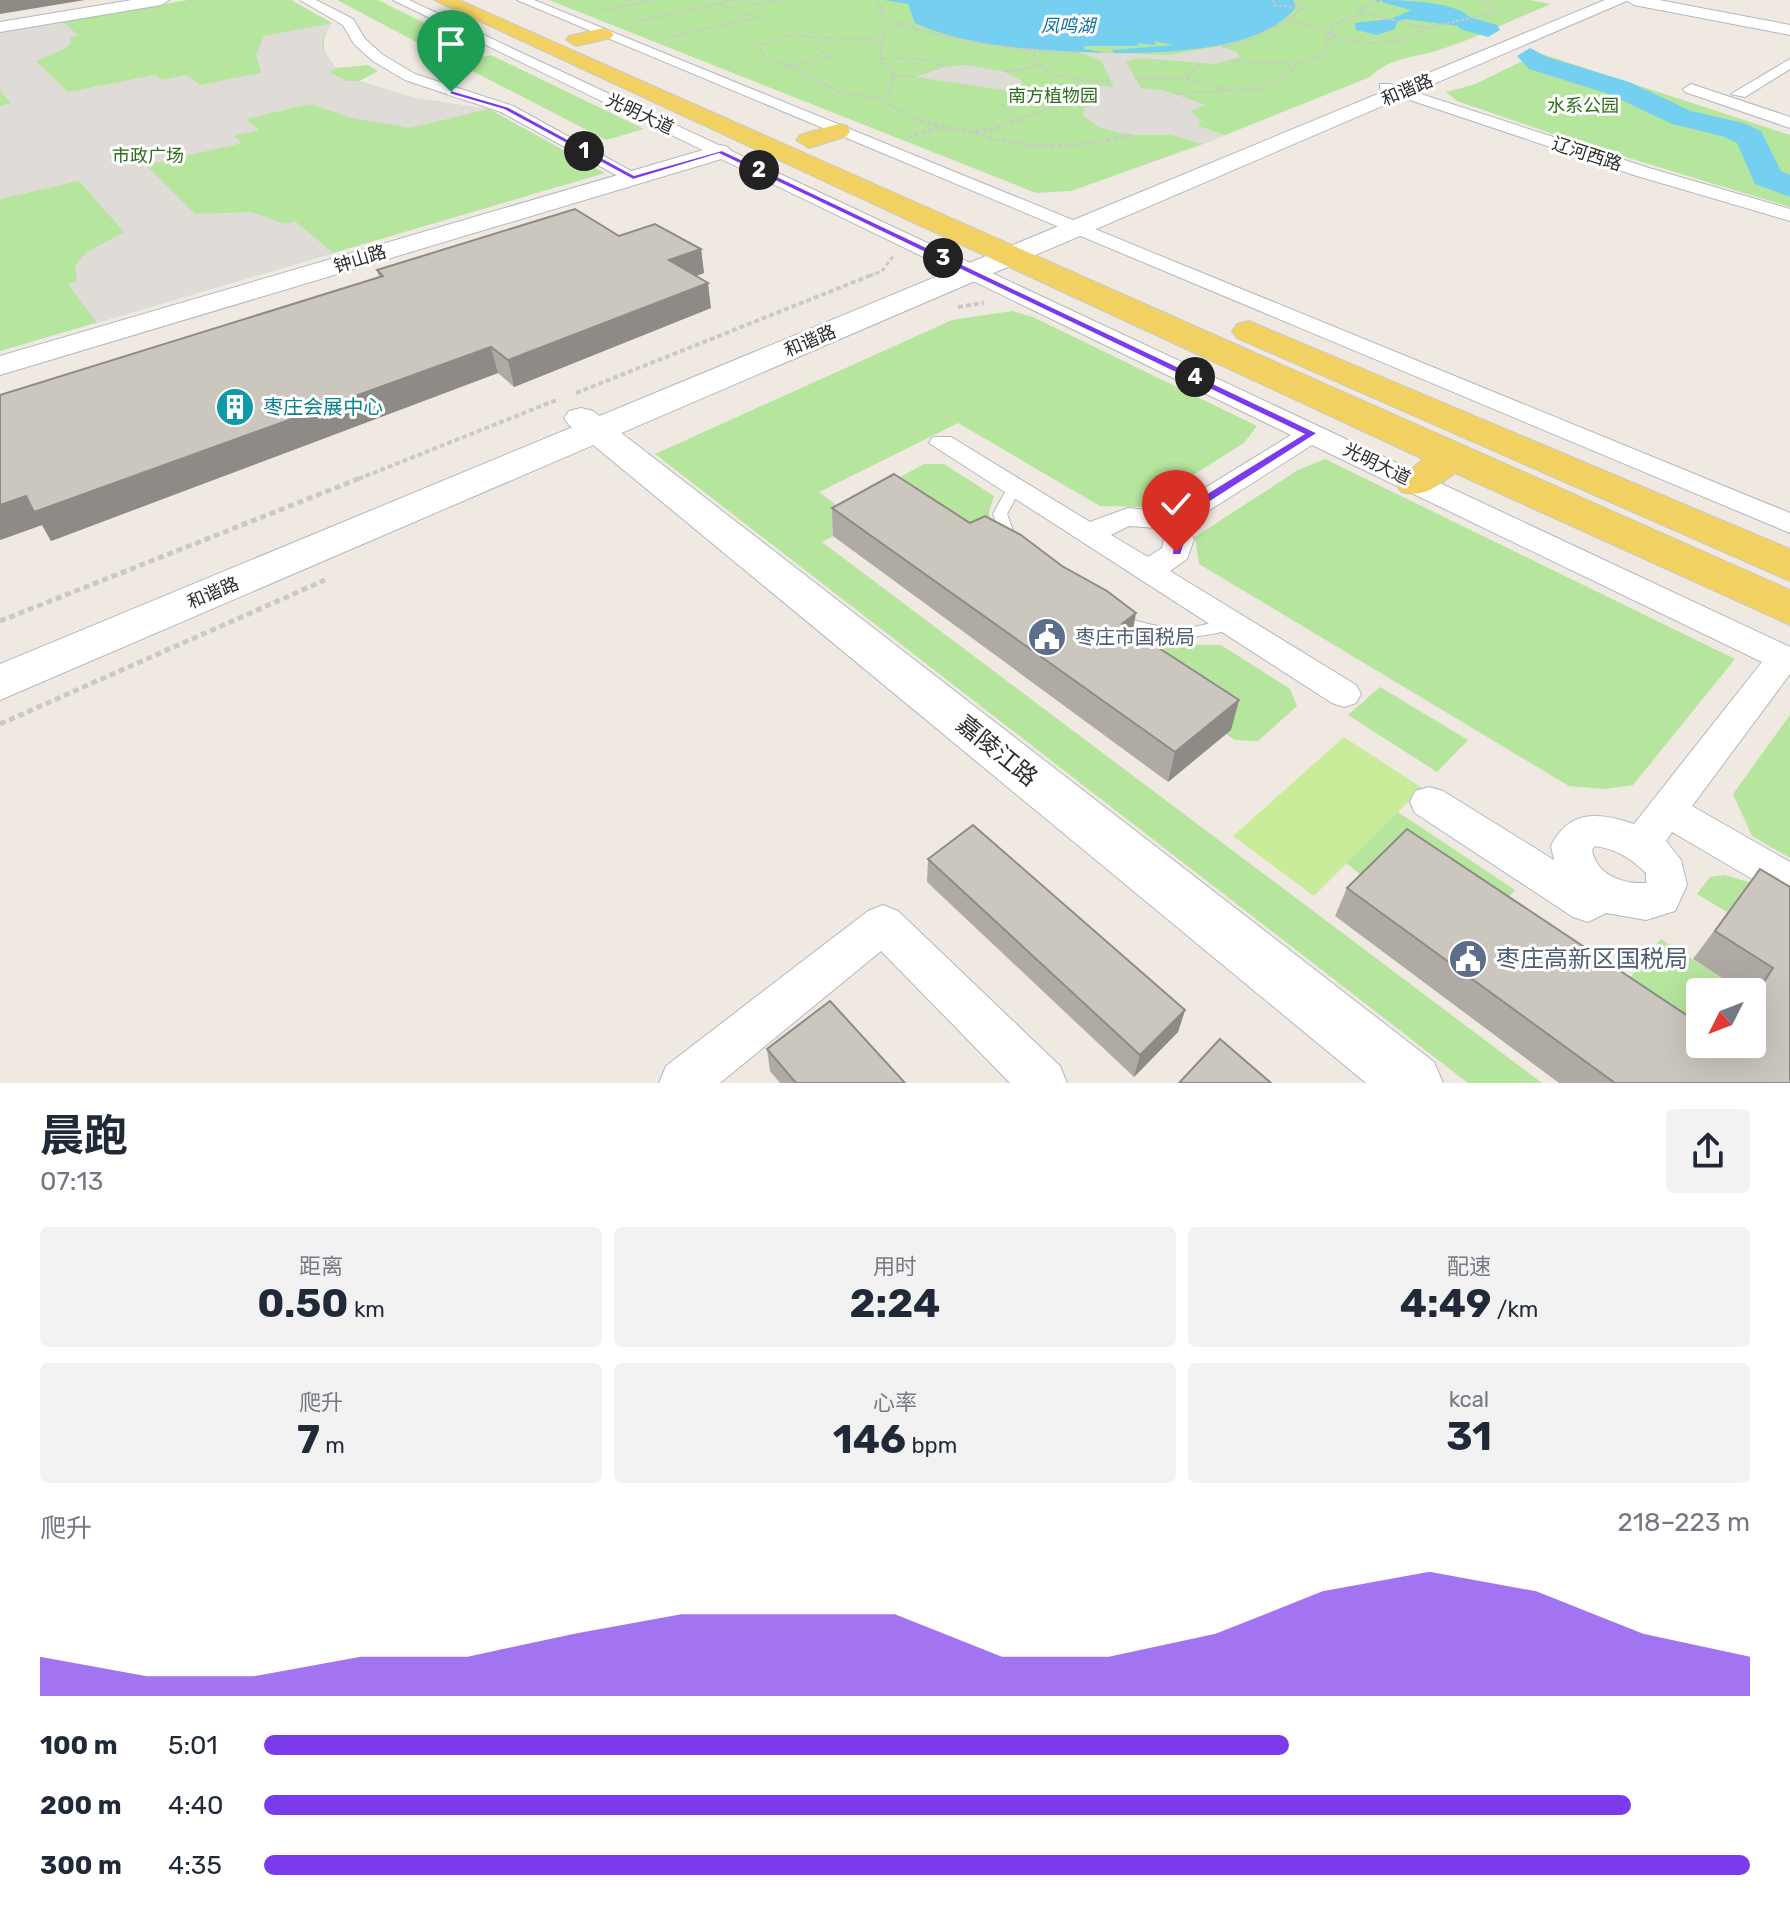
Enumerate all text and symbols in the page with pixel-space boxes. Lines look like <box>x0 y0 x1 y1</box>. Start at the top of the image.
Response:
pin <box>417 10 485 92</box>
water label: 凤鸣湖 <box>1041 15 1098 37</box>
icon: arrive <box>429 22 473 66</box>
street label: 和谐路 <box>1378 69 1436 111</box>
park label: 南方植物园 <box>1008 85 1098 107</box>
street label: 光明大道 <box>603 89 677 139</box>
park label: 水系公园 <box>1547 95 1619 117</box>
pin: 1 <box>564 131 604 171</box>
street label: 辽河西路 <box>1549 132 1625 176</box>
text: 1 <box>579 137 589 164</box>
park label: 市政广场 <box>112 145 184 167</box>
pin: 2 <box>739 150 779 190</box>
text: 2 <box>752 156 766 183</box>
pin: 3 <box>923 238 963 278</box>
street label: 钟山路 <box>331 241 389 277</box>
text: 3 <box>936 244 950 271</box>
street label: 和谐路 <box>781 320 839 362</box>
pin: 4 <box>1175 357 1215 397</box>
text: 4 <box>1187 363 1203 390</box>
building icon: 枣庄会展中心 <box>214 386 256 428</box>
place label: 枣庄会展中心 <box>263 395 383 419</box>
street label: 光明大道 <box>1340 438 1414 490</box>
pin <box>1142 470 1210 552</box>
icon: check <box>1154 482 1198 526</box>
street label: 和谐路 <box>184 572 242 614</box>
public building icon: 枣庄市国税局 <box>1026 616 1068 658</box>
place label: 枣庄市国税局 <box>1075 625 1195 649</box>
street label: 嘉陵江路 <box>951 710 1043 792</box>
public building icon: 枣庄高新区国税局 <box>1447 938 1489 980</box>
place label: 枣庄高新区国税局 <box>1496 945 1688 973</box>
north arrow <box>1686 978 1766 1058</box>
map controls <box>1686 978 1766 1058</box>
button: share <box>1666 1109 1750 1193</box>
text: 晨跑 <box>40 1110 128 1162</box>
text: 07:13 <box>40 1166 103 1197</box>
text: 距离 <box>299 1253 343 1280</box>
text: 用时 <box>873 1253 917 1280</box>
text: 配速 <box>1447 1253 1491 1280</box>
text: 0.50 <box>257 1280 349 1327</box>
text: 2:24 <box>850 1280 940 1327</box>
text: 4:49 <box>1400 1280 1491 1327</box>
text: km <box>349 1296 385 1323</box>
text: /km <box>1491 1296 1538 1323</box>
text: kcal <box>1449 1386 1489 1413</box>
text: 爬升 <box>299 1389 343 1416</box>
text: 心率 <box>873 1389 917 1416</box>
text: 31 <box>1446 1413 1492 1460</box>
text: 7 <box>297 1416 320 1463</box>
text: 146 <box>833 1416 906 1463</box>
text: m <box>320 1432 345 1459</box>
text: bpm <box>906 1432 957 1459</box>
text: 218–223 m <box>1618 1507 1750 1538</box>
text: 爬升 <box>40 1513 92 1544</box>
text: 100 m <box>40 1730 118 1761</box>
text: 5:01 <box>168 1730 218 1761</box>
text: 200 m <box>40 1790 122 1821</box>
text: 4:40 <box>168 1790 223 1821</box>
text: 300 m <box>40 1850 122 1881</box>
text: 4:35 <box>168 1850 222 1881</box>

